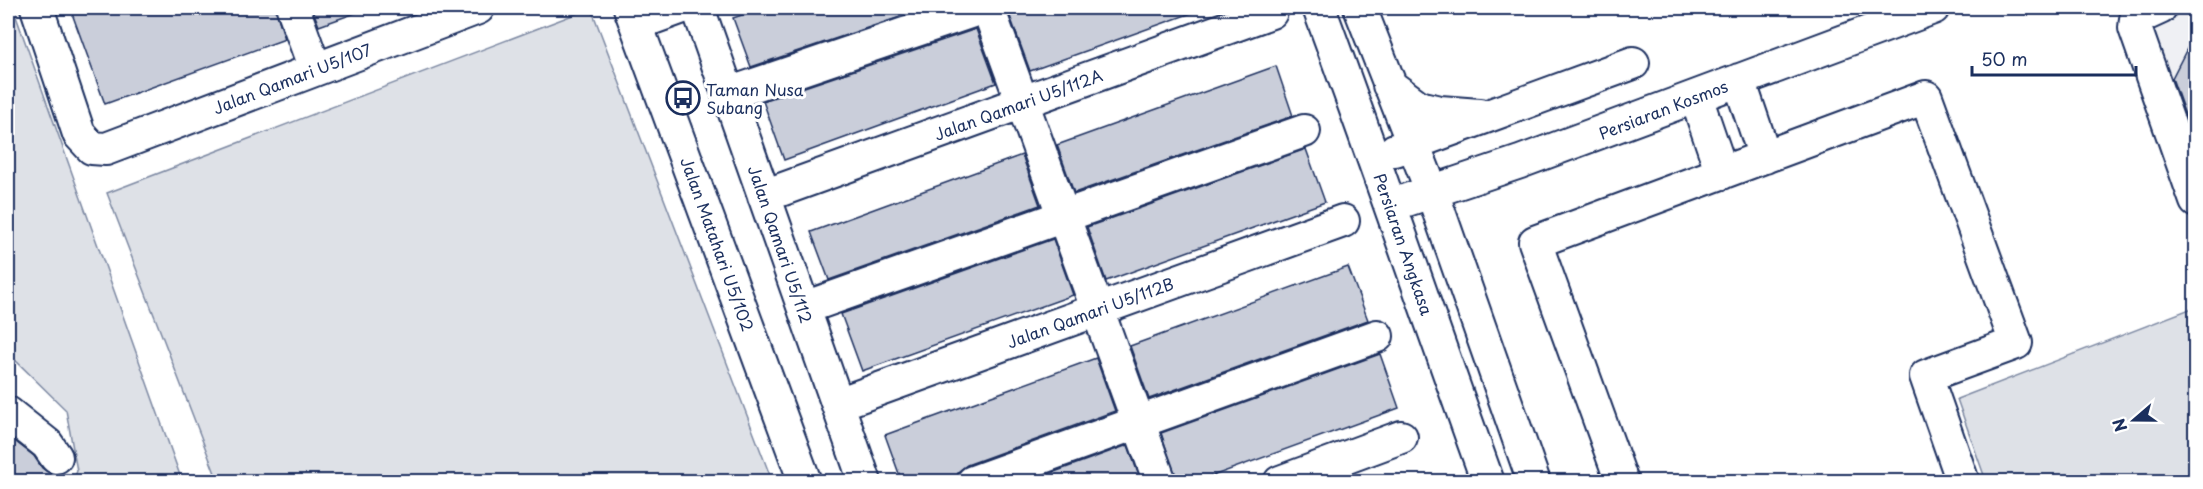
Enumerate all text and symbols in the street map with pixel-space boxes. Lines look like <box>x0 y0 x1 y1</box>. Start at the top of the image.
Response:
street label: Jalan Qamari U5/107 <box>209 37 375 119</box>
scale bar <box>1972 39 2136 77</box>
text: 50 m <box>1981 45 2028 72</box>
street label: Jalan Qamari U5/112A <box>931 62 1105 146</box>
street label: Persiaran Kosmos <box>1595 73 1731 145</box>
place label: Taman Nusa Subang <box>706 77 804 119</box>
bus stop icon: Taman Nusa Subang <box>665 80 701 116</box>
street label: Jalan Matahari U5/102 <box>675 154 761 334</box>
street label: Jalan Qamari U5/112 <box>743 162 819 326</box>
street label: Persiaran Angkasa <box>1368 170 1440 318</box>
street label: Jalan Qamari U5/112B <box>1003 271 1177 353</box>
north arrow <box>2104 390 2164 450</box>
text: N <box>2106 415 2132 436</box>

